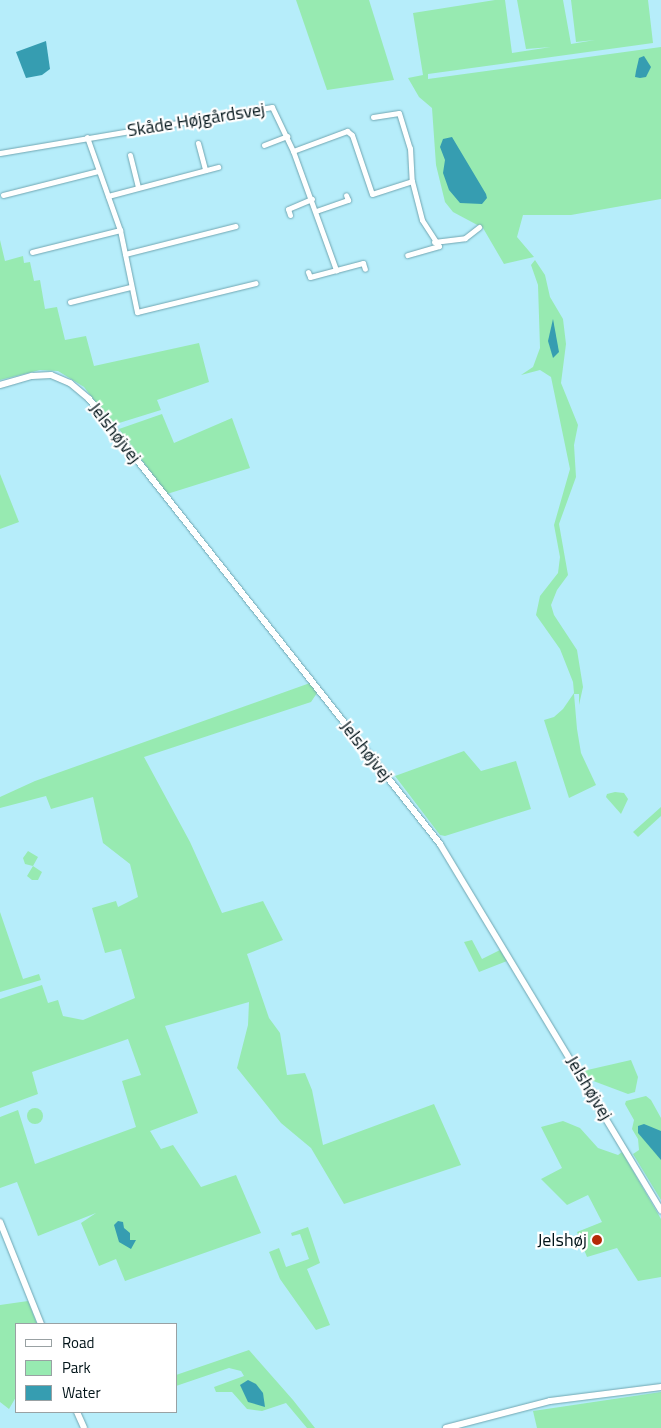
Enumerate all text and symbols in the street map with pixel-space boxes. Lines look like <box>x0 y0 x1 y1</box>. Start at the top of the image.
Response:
street label: Skåde Højgårdsvej <box>126 98 266 142</box>
street label: Jelshøjvej <box>85 398 145 468</box>
street label: Jelshøjvej <box>336 716 396 786</box>
street label: Jelshøjvej <box>561 1052 617 1124</box>
place label: Jelshøj <box>537 1229 587 1251</box>
marker: Jelshøj <box>591 1234 603 1246</box>
legend <box>15 1323 178 1413</box>
text: Road <box>62 1331 94 1354</box>
text: Park <box>62 1356 91 1379</box>
text: Water <box>62 1381 101 1404</box>

